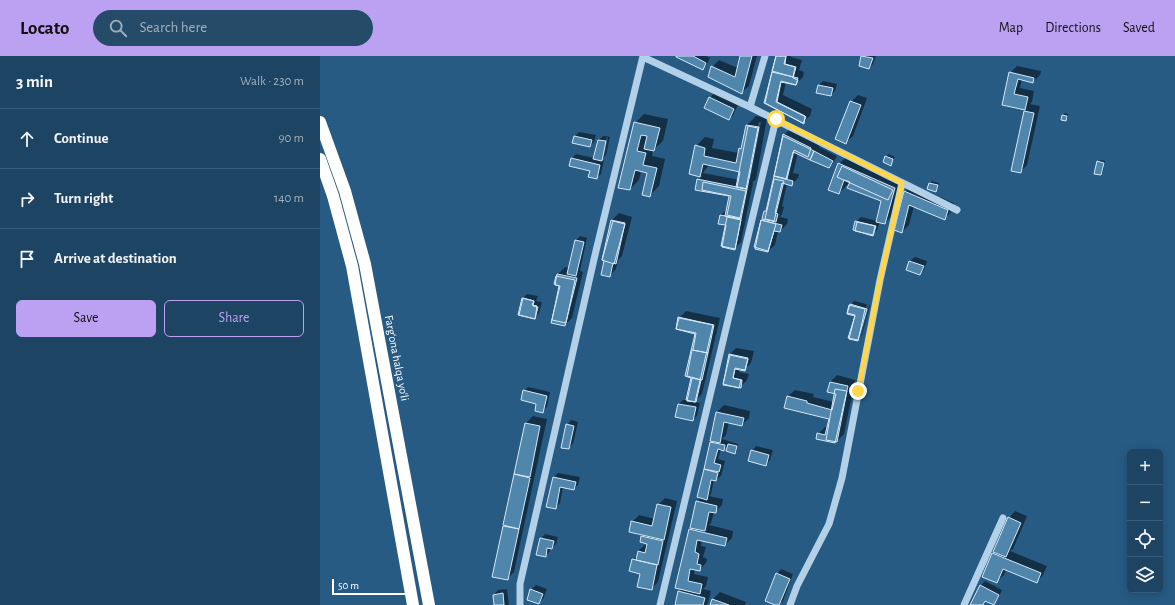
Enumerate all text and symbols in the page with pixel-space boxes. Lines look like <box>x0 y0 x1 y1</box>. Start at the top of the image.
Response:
search box <box>93 10 373 46</box>
icon: search <box>107 17 129 39</box>
text: Locato <box>20 19 69 38</box>
text: Search here <box>139 20 207 35</box>
text: Map <box>999 21 1023 35</box>
text: Directions <box>1045 21 1101 35</box>
text: Saved <box>1123 21 1155 35</box>
text: 3 min <box>16 73 53 90</box>
text: Walk · 230 m <box>240 75 304 88</box>
route start <box>767 110 785 128</box>
icon: ahead <box>16 128 38 150</box>
text: Continue <box>54 131 109 146</box>
text: 90 m <box>278 132 304 145</box>
icon: right <box>16 188 38 210</box>
text: Turn right <box>54 191 113 206</box>
text: 140 m <box>274 192 304 205</box>
icon: arrive <box>16 248 38 270</box>
text: Arrive at destination <box>54 251 177 266</box>
button: Save <box>16 300 156 337</box>
button: Share <box>164 300 304 337</box>
street label: Farg‘ona halqa yo‘li <box>382 314 411 402</box>
route end <box>849 382 867 400</box>
map controls <box>1127 449 1163 593</box>
button: + <box>1127 449 1163 485</box>
button: − <box>1127 485 1163 521</box>
button: locate <box>1127 521 1163 557</box>
button: layers <box>1127 557 1163 593</box>
scale bar <box>332 577 407 596</box>
text: 50 m <box>338 580 359 591</box>

